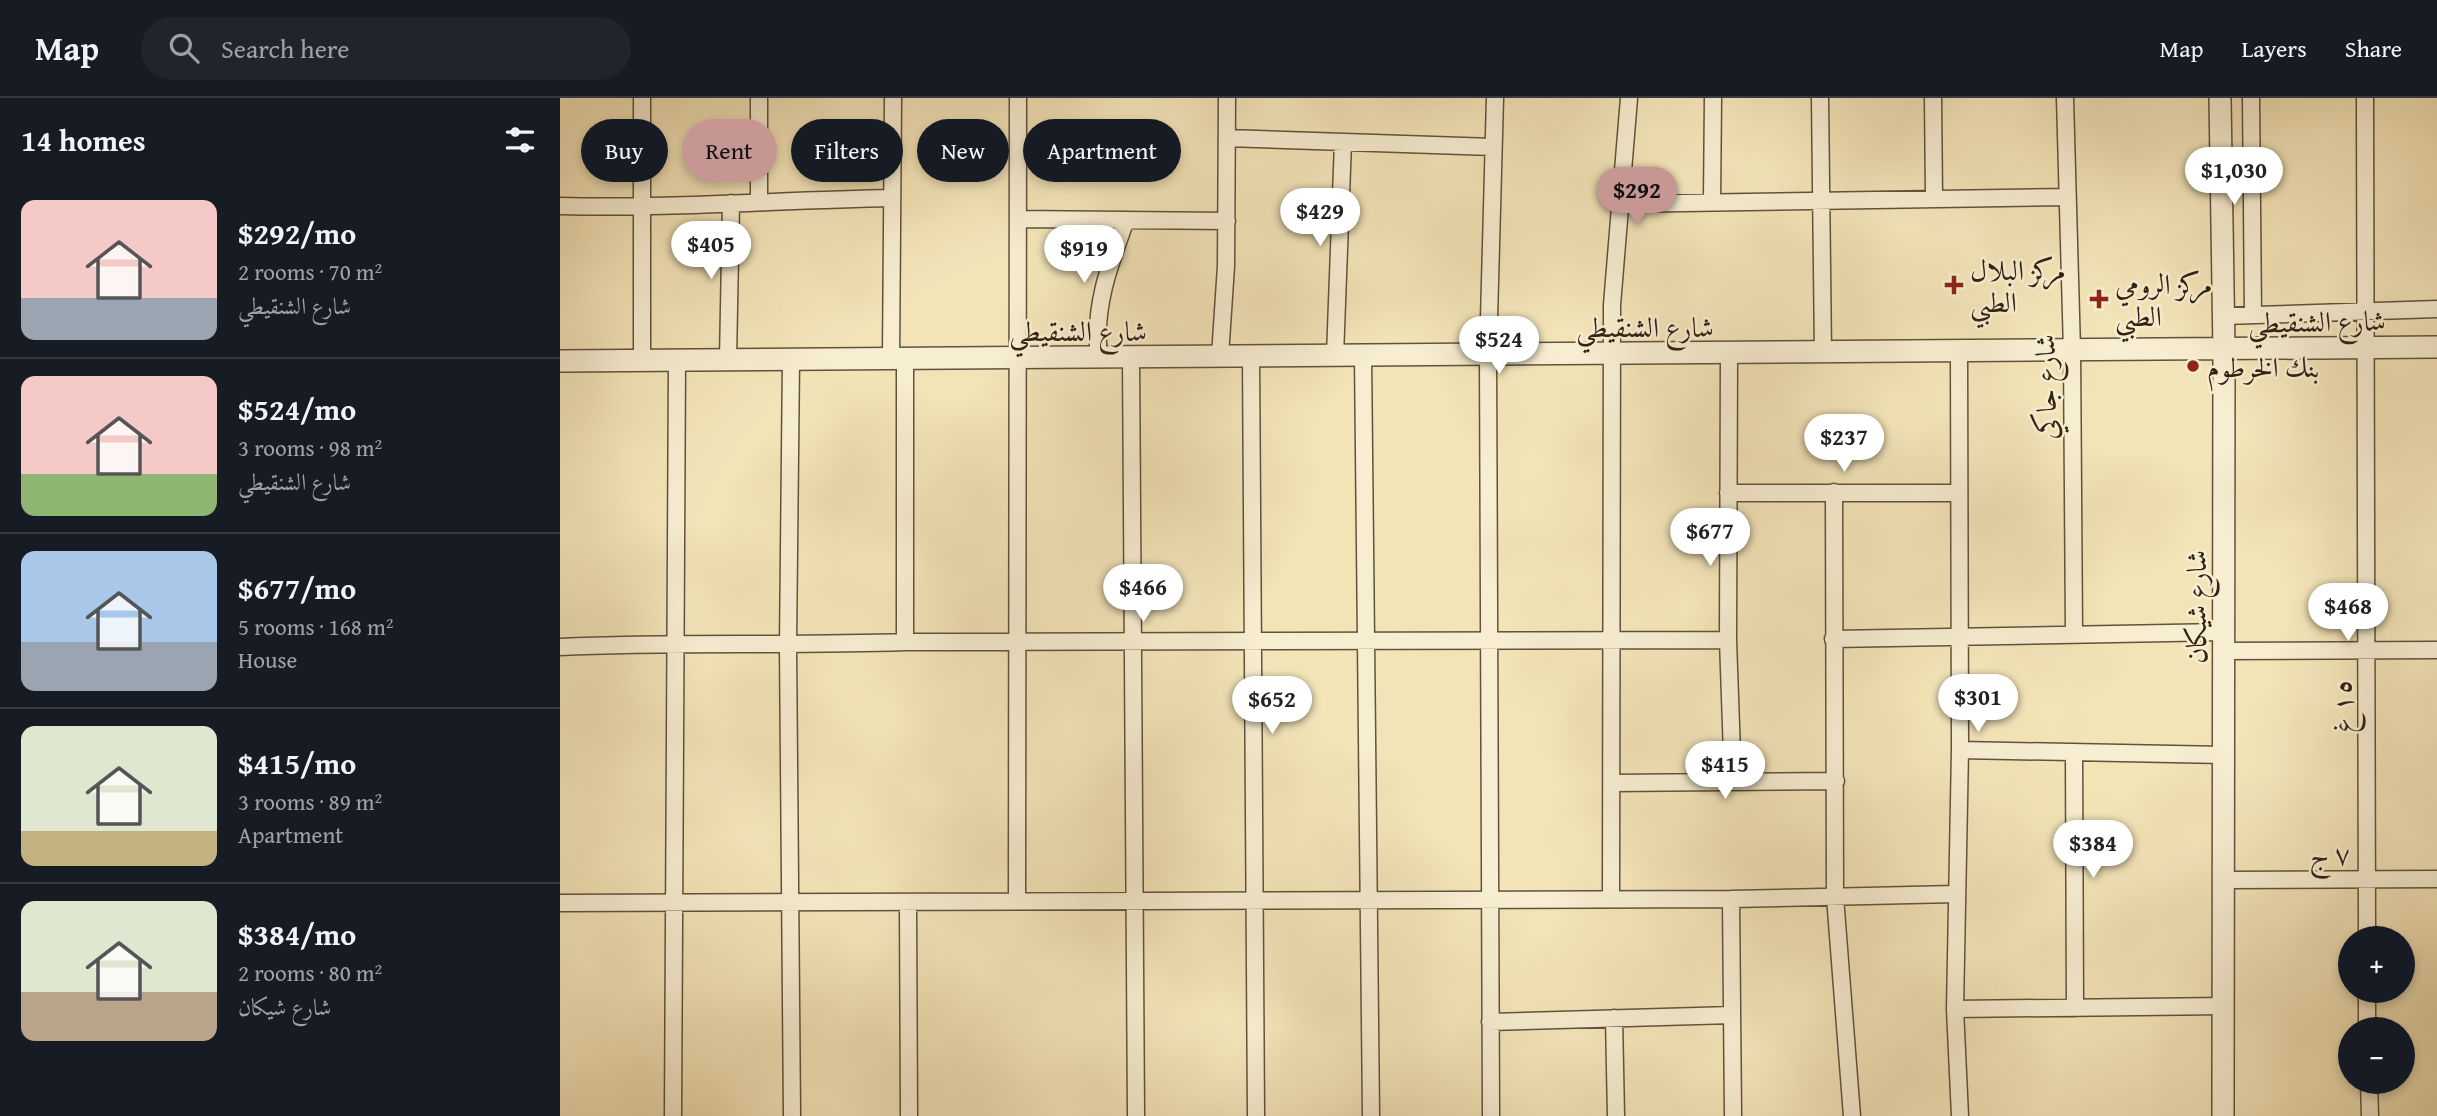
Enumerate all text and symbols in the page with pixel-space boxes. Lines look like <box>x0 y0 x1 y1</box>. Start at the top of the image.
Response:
search box <box>141 17 631 80</box>
text: Map <box>35 24 99 72</box>
icon: search <box>165 29 203 67</box>
text: Search here <box>221 29 349 68</box>
text: Map <box>2160 31 2203 66</box>
text: Layers <box>2241 31 2307 66</box>
text: Share <box>2345 31 2402 66</box>
text: 14 homes <box>21 118 146 162</box>
chip: Buy <box>581 119 668 182</box>
chip: Rent <box>682 119 777 182</box>
chip: Filters <box>791 119 903 182</box>
chip: New <box>917 119 1009 182</box>
chip: Apartment <box>1023 119 1181 182</box>
icon: filters <box>501 121 539 159</box>
pin: $1,030 <box>2177 148 2291 207</box>
text: $1,030 <box>2201 153 2267 186</box>
pin: $292 <box>1596 167 1678 227</box>
text: $292 <box>1613 173 1661 206</box>
pin: $429 <box>1279 188 1361 248</box>
text: $429 <box>1296 194 1344 227</box>
text: $292/mo <box>238 211 356 255</box>
pin: $405 <box>670 222 752 281</box>
pin: $919 <box>1043 226 1125 285</box>
text: $405 <box>687 227 735 260</box>
icon: home <box>77 228 161 312</box>
text: $919 <box>1060 231 1108 264</box>
place label: مركز البلال الطبي <box>1970 249 2066 329</box>
text: 2 rooms · 70 m² <box>238 255 382 288</box>
place label: مركز الرومي الطبي <box>2115 263 2212 343</box>
marker: مركز البلال الطبي <box>1944 275 1964 295</box>
text: شارع الشنقيطي <box>238 289 351 322</box>
marker: مركز الرومي الطبي <box>2089 289 2109 309</box>
street label: شارع الشنقيطي <box>2248 299 2386 350</box>
street label: شارع الشنقيطي <box>1576 306 1714 354</box>
street label: شارع الشنقيطي <box>1009 310 1147 358</box>
pin: $524 <box>1458 316 1540 376</box>
text: $524 <box>1475 322 1523 355</box>
street label: شارع جاكي <box>2024 334 2070 440</box>
place label: بنك الخرطوم <box>2207 346 2319 392</box>
marker: بنك الخرطوم <box>2185 358 2201 374</box>
text: $524/mo <box>238 387 356 431</box>
icon: home <box>77 404 161 488</box>
pin: $237 <box>1803 414 1885 474</box>
text: $237 <box>1820 420 1868 453</box>
text: 3 rooms · 98 m² <box>238 431 382 464</box>
text: شارع الشنقيطي <box>238 465 351 498</box>
pin: $677 <box>1669 508 1751 568</box>
text: $677 <box>1686 514 1734 547</box>
street label: شارع شيكان <box>2175 550 2220 664</box>
pin: $466 <box>1102 564 1184 624</box>
text: $677/mo <box>238 566 356 610</box>
text: $466 <box>1119 570 1167 603</box>
icon: home <box>77 579 161 663</box>
pin: $468 <box>2307 584 2389 643</box>
text: $468 <box>2324 589 2372 622</box>
text: 5 rooms · 168 m² <box>238 610 393 643</box>
text: House <box>238 643 297 676</box>
pin: $301 <box>1937 674 2019 734</box>
pin: $652 <box>1231 676 1313 736</box>
street label: ١٥ غ <box>2321 679 2366 733</box>
text: $301 <box>1954 680 2002 713</box>
text: $652 <box>1248 682 1296 715</box>
text: $415/mo <box>238 741 356 785</box>
pin: $415 <box>1684 742 1766 801</box>
text: $415 <box>1701 747 1749 780</box>
icon: home <box>77 754 161 838</box>
text: 3 rooms · 89 m² <box>238 785 382 818</box>
text: Apartment <box>238 818 343 851</box>
pin: $384 <box>2052 820 2134 880</box>
text: $384 <box>2069 826 2117 859</box>
street label: ٧ ج <box>2309 833 2351 880</box>
text: $384/mo <box>238 912 356 956</box>
map controls <box>2338 926 2415 1094</box>
button: + <box>2338 926 2415 1003</box>
icon: home <box>77 929 161 1013</box>
text: 2 rooms · 80 m² <box>238 956 382 989</box>
text: شارع شيكان <box>238 990 331 1023</box>
button: − <box>2338 1017 2415 1094</box>

